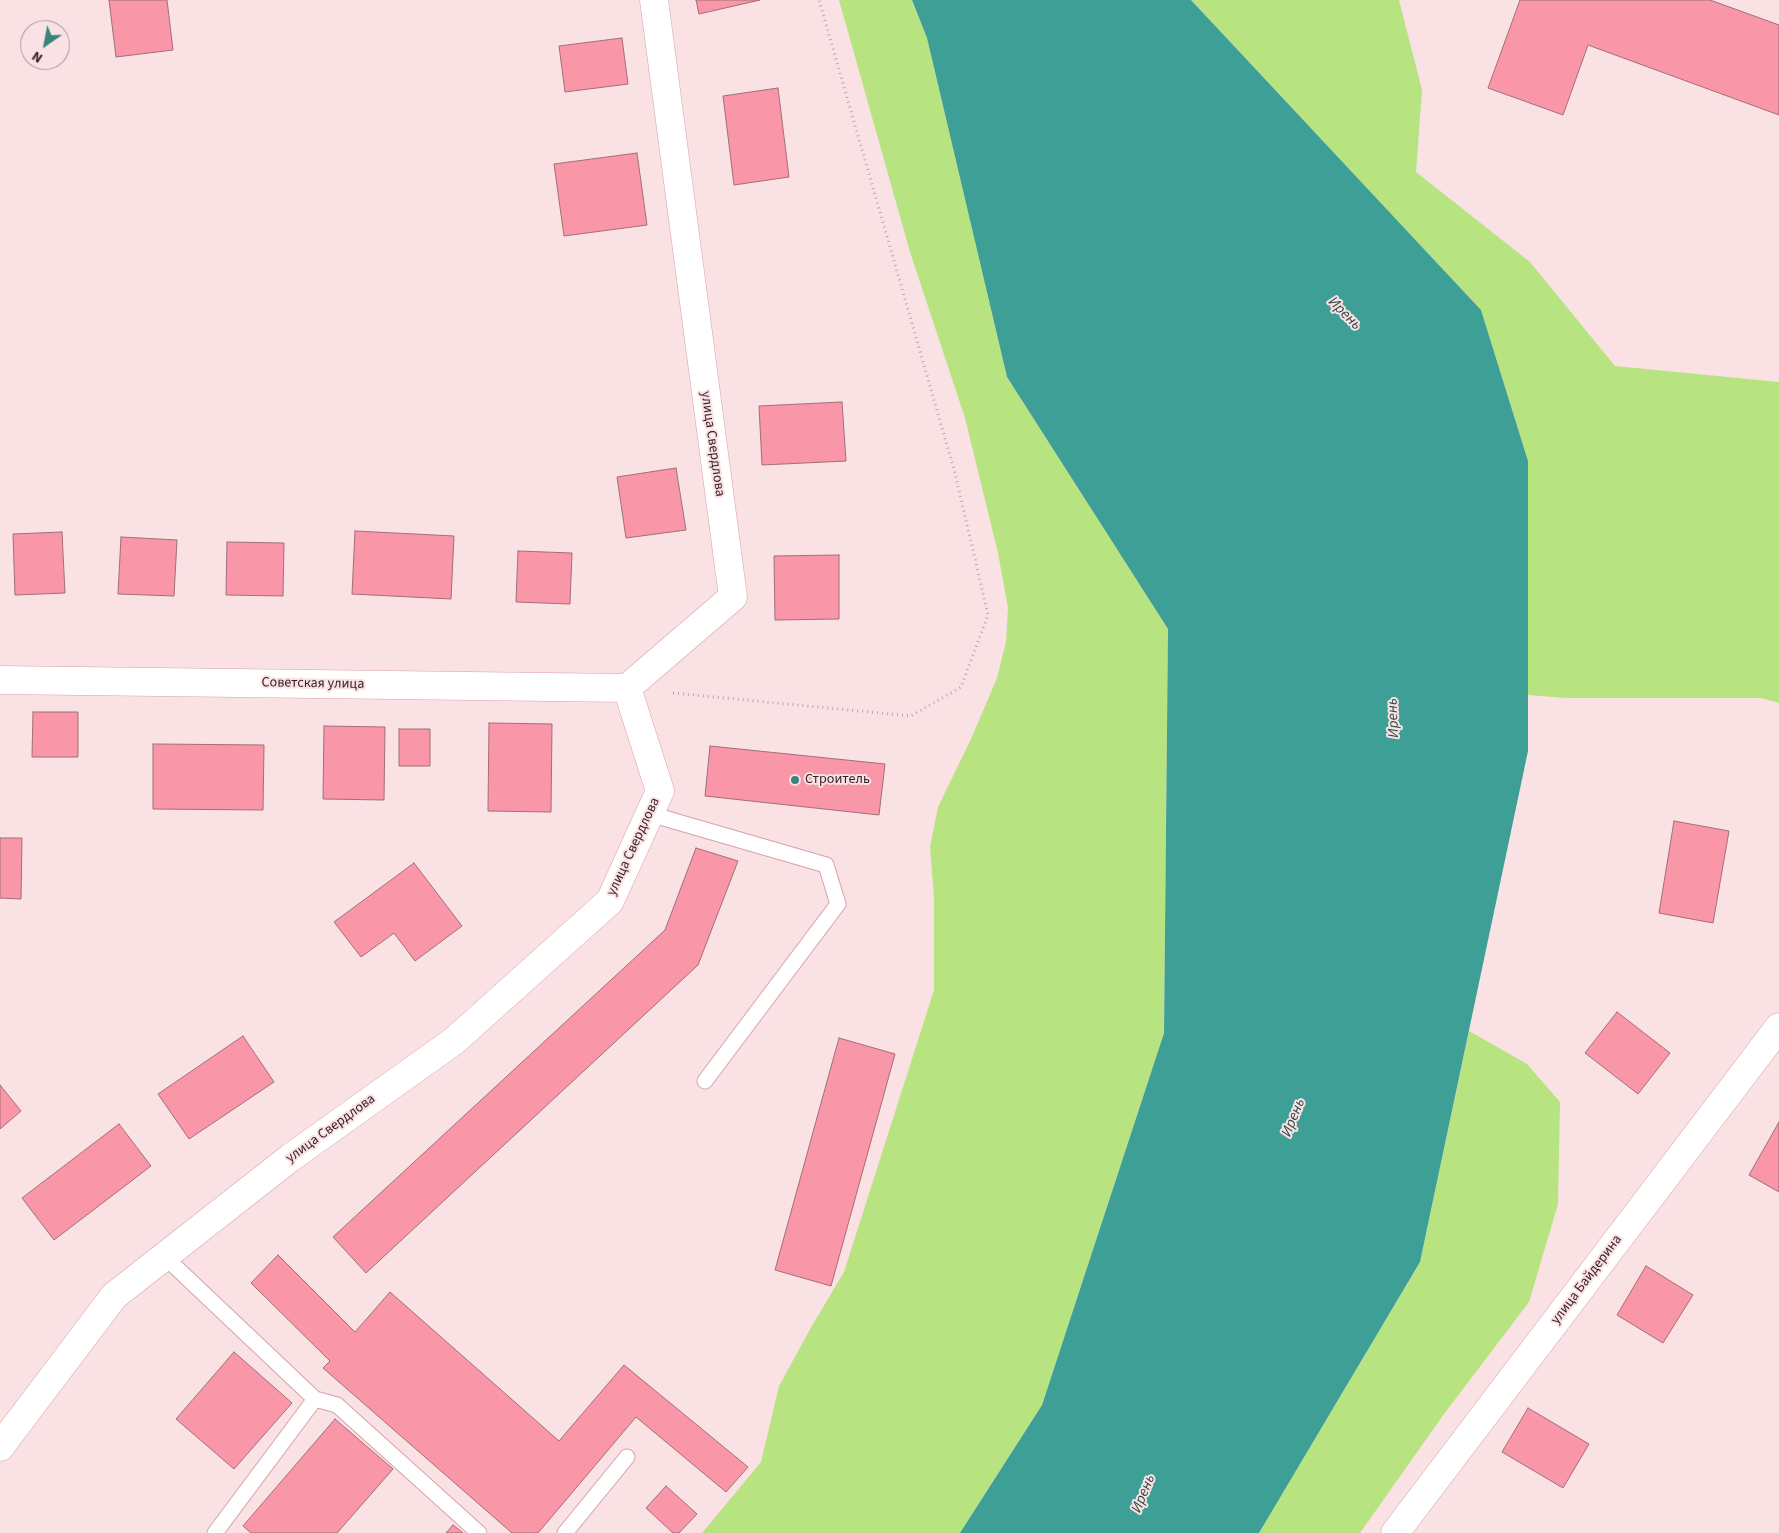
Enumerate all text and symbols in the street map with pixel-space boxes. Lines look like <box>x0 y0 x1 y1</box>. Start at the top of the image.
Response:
north arrow <box>20 20 70 70</box>
text: N <box>28 46 47 68</box>
water label: Ирень <box>1324 294 1364 334</box>
street label: улица Свердлова <box>696 390 728 498</box>
street label: Советская улица <box>262 675 364 693</box>
water label: Ирень <box>1384 698 1404 738</box>
place label: Строитель <box>805 772 870 788</box>
marker: Строитель <box>789 774 801 786</box>
street label: улица Свердлова <box>604 795 664 899</box>
street label: улица Свердлова <box>283 1091 379 1167</box>
water label: Ирень <box>1278 1096 1310 1140</box>
street label: улица Байдерина <box>1548 1232 1626 1328</box>
water label: Ирень <box>1128 1472 1160 1516</box>

